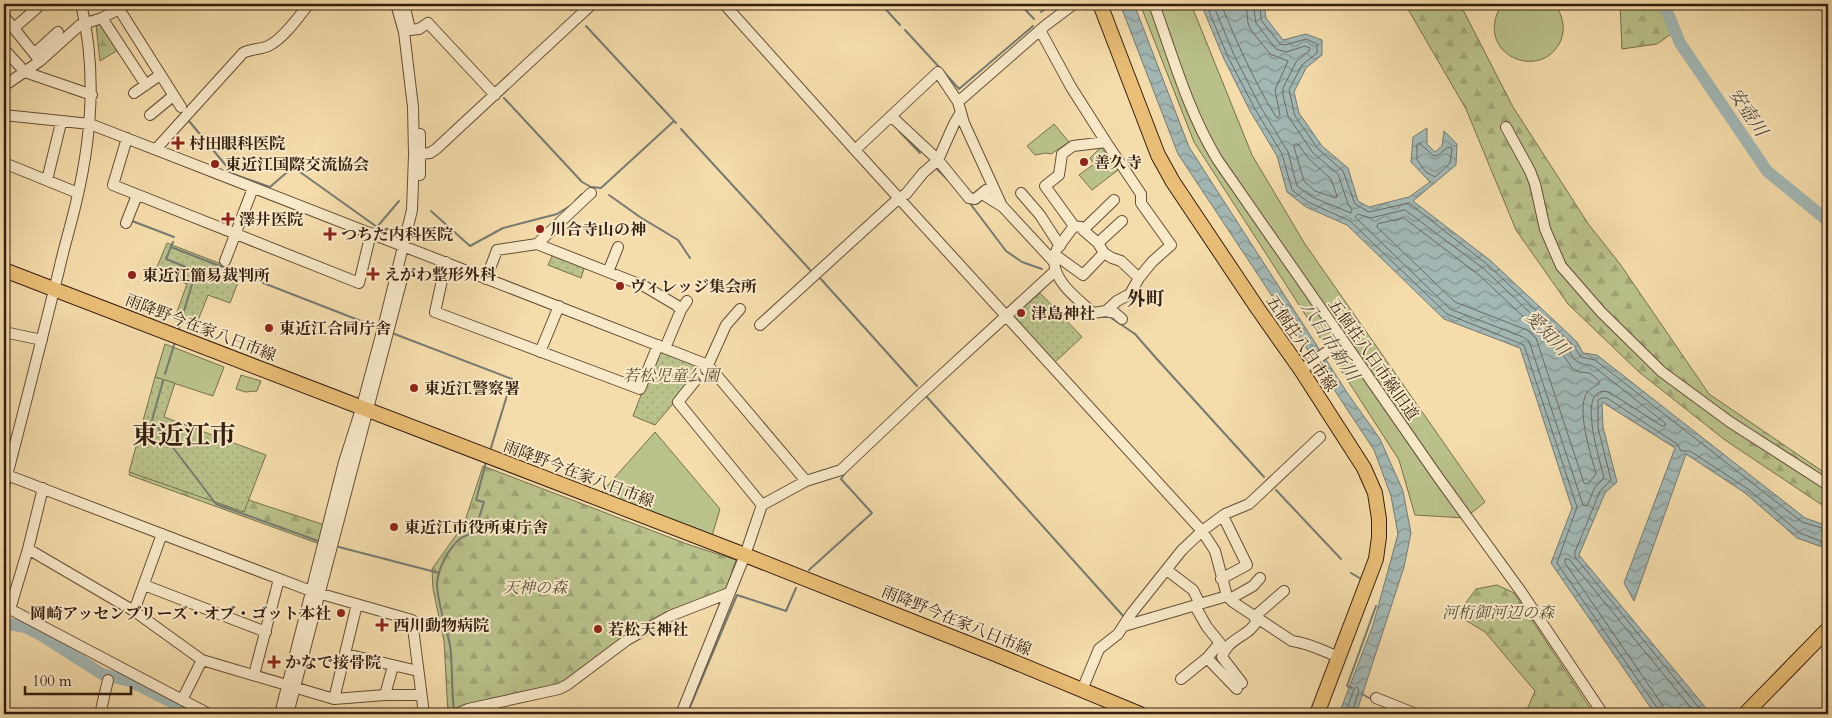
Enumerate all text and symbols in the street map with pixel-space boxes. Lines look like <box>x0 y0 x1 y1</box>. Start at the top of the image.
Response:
water label: 安壺川 <box>1722 83 1774 143</box>
place label: 村田眼科医院 <box>189 133 285 155</box>
marker: 村田眼科医院 <box>171 136 185 150</box>
place label: 善久寺 <box>1094 152 1142 174</box>
place label: 東近江国際交流協会 <box>225 154 369 176</box>
marker: 善久寺 <box>1078 156 1090 168</box>
marker: 東近江国際交流協会 <box>209 158 221 170</box>
place label: 澤井医院 <box>239 209 303 231</box>
marker: 澤井医院 <box>221 212 235 226</box>
place label: 川合寺山の神 <box>550 219 646 241</box>
marker: 川合寺山の神 <box>534 223 546 235</box>
place label: つちだ内科医院 <box>341 224 453 246</box>
marker: つちだ内科医院 <box>323 227 337 241</box>
place label: えがわ整形外科 <box>384 264 497 286</box>
place label: 東近江簡易裁判所 <box>142 265 270 287</box>
marker: えがわ整形外科 <box>366 267 380 281</box>
marker: 東近江簡易裁判所 <box>126 269 138 281</box>
place label: ヴィレッジ集会所 <box>630 276 757 298</box>
marker: ヴィレッジ集会所 <box>614 280 626 292</box>
district label: 外町 <box>1127 286 1165 312</box>
street label: 雨降野今在家八日市線 <box>122 289 279 367</box>
street label: 五個荘八日市線 <box>1261 291 1342 396</box>
street label: 五個荘八日市線旧道 <box>1323 294 1423 425</box>
water label: 八日市新川 <box>1295 297 1366 387</box>
place label: 津島神社 <box>1031 303 1095 325</box>
water label: 愛知川 <box>1519 305 1576 363</box>
marker: 津島神社 <box>1015 307 1027 319</box>
place label: 東近江合同庁舎 <box>279 318 391 340</box>
marker: 東近江合同庁舎 <box>263 322 275 334</box>
park label: 若松児童公園 <box>623 365 722 387</box>
place label: 東近江警察署 <box>424 378 520 400</box>
marker: 東近江警察署 <box>408 382 420 394</box>
district label: 東近江市 <box>132 418 236 453</box>
street label: 雨降野今在家八日市線 <box>500 435 657 513</box>
place label: 東近江市役所東庁舎 <box>404 517 548 539</box>
marker: 東近江市役所東庁舎 <box>388 521 400 533</box>
park label: 天神の森 <box>503 577 569 599</box>
street label: 雨降野今在家八日市線 <box>878 581 1035 661</box>
park label: 河桁御河辺の森 <box>1442 602 1556 624</box>
place label: 岡崎アッセンブリーズ・オブ・ゴット本社 <box>30 603 331 625</box>
marker: 岡崎アッセンブリーズ・オブ・ゴット本社 <box>335 607 347 619</box>
place label: 西川動物病院 <box>393 615 489 637</box>
marker: 西川動物病院 <box>375 618 389 632</box>
place label: 若松天神社 <box>608 619 688 641</box>
marker: 若松天神社 <box>592 623 604 635</box>
place label: かなで接骨院 <box>285 652 381 674</box>
marker: かなで接骨院 <box>267 655 281 669</box>
scale bar <box>25 663 131 695</box>
text: 100 m <box>32 671 72 691</box>

